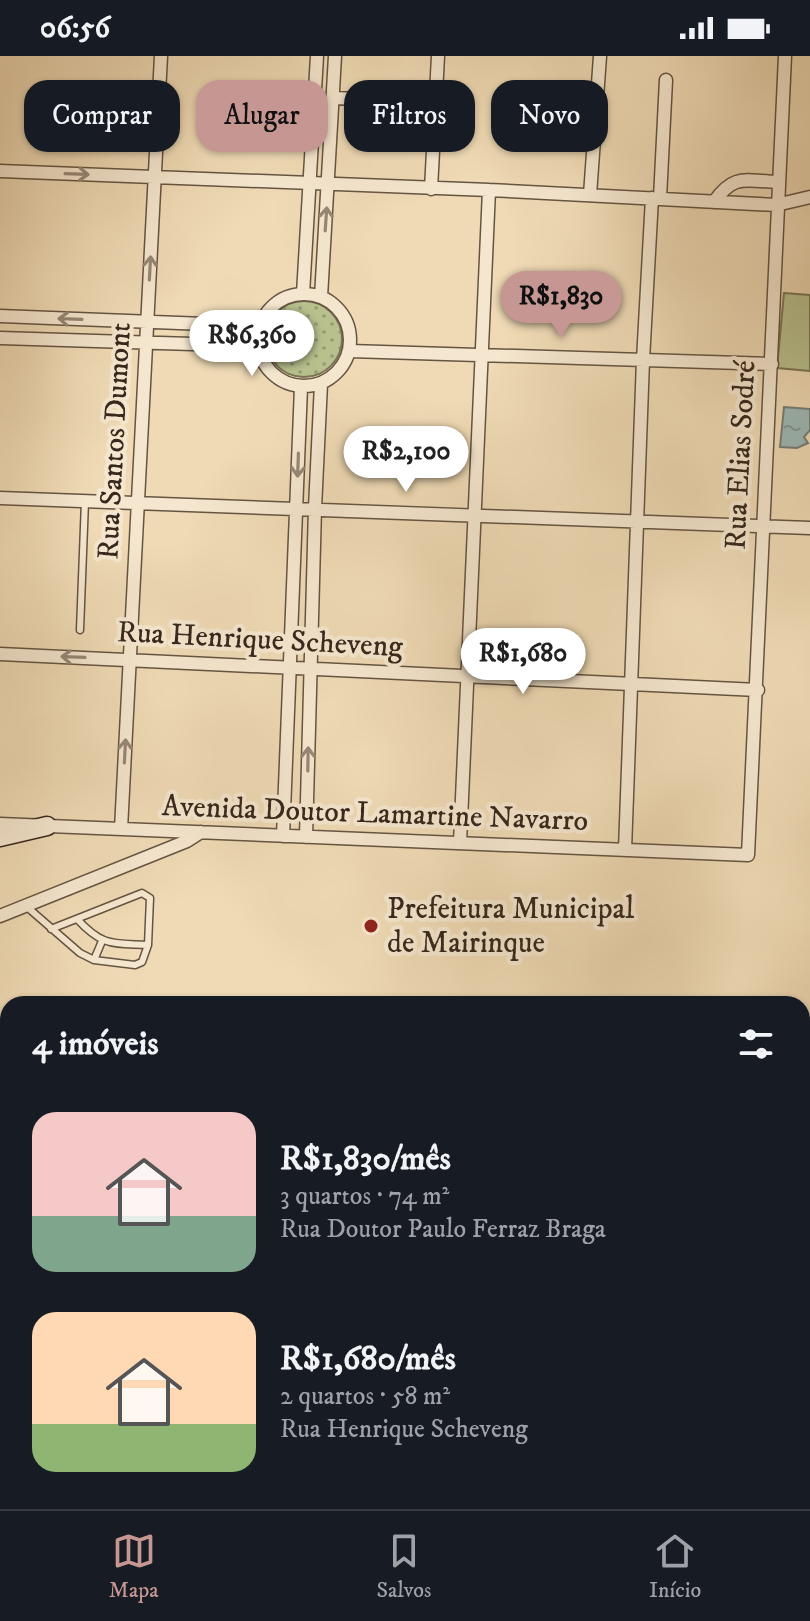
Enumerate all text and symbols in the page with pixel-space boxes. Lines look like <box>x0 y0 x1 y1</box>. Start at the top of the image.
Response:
text: 06:56 <box>40 10 110 47</box>
chip: Comprar <box>24 80 180 152</box>
chip: Alugar <box>196 80 328 152</box>
chip: Filtros <box>344 80 475 152</box>
chip: Novo <box>491 80 608 152</box>
one-way arrow <box>63 166 90 181</box>
one-way arrow <box>319 206 334 233</box>
one-way arrow <box>143 255 158 282</box>
pin: R$1,830 <box>487 271 635 339</box>
text: R$1,830 <box>519 280 603 313</box>
pin: R$6,360 <box>178 310 326 378</box>
one-way arrow <box>57 311 84 326</box>
text: R$6,360 <box>207 319 297 352</box>
street label: Rua Santos Dumont <box>90 322 140 560</box>
street label: Rua Elias Sodré <box>718 359 764 551</box>
pin: R$2,100 <box>332 426 480 494</box>
text: R$2,100 <box>362 435 450 468</box>
one-way arrow <box>291 451 306 478</box>
street label: Rua Henrique Scheveng <box>116 614 404 666</box>
pin: R$1,680 <box>449 628 597 696</box>
text: R$1,680 <box>479 637 567 670</box>
one-way arrow <box>60 650 87 665</box>
one-way arrow <box>118 738 133 765</box>
one-way arrow <box>300 746 316 773</box>
street label: Avenida Doutor Lamartine Navarro <box>161 788 589 840</box>
place label: Prefeitura Municipal de Mairinque <box>387 891 634 962</box>
marker: Prefeitura Municipal de Mairinque <box>362 917 380 935</box>
icon: filters <box>734 1022 778 1066</box>
text: 4 imóveis <box>32 1023 159 1065</box>
text: R$1,830/mês <box>280 1138 451 1180</box>
icon: home <box>96 1144 192 1240</box>
text: 3 quartos · 74 m² <box>280 1180 449 1213</box>
text: Rua Doutor Paulo Ferraz Braga <box>280 1213 606 1246</box>
text: R$1,680/mês <box>280 1338 456 1380</box>
icon: home <box>96 1344 192 1440</box>
text: 2 quartos · 58 m² <box>280 1380 450 1413</box>
text: Rua Henrique Scheveng <box>280 1413 528 1446</box>
tab: Mapa <box>109 1529 159 1604</box>
tab: Salvos <box>376 1529 431 1604</box>
tab: Início <box>649 1529 701 1604</box>

